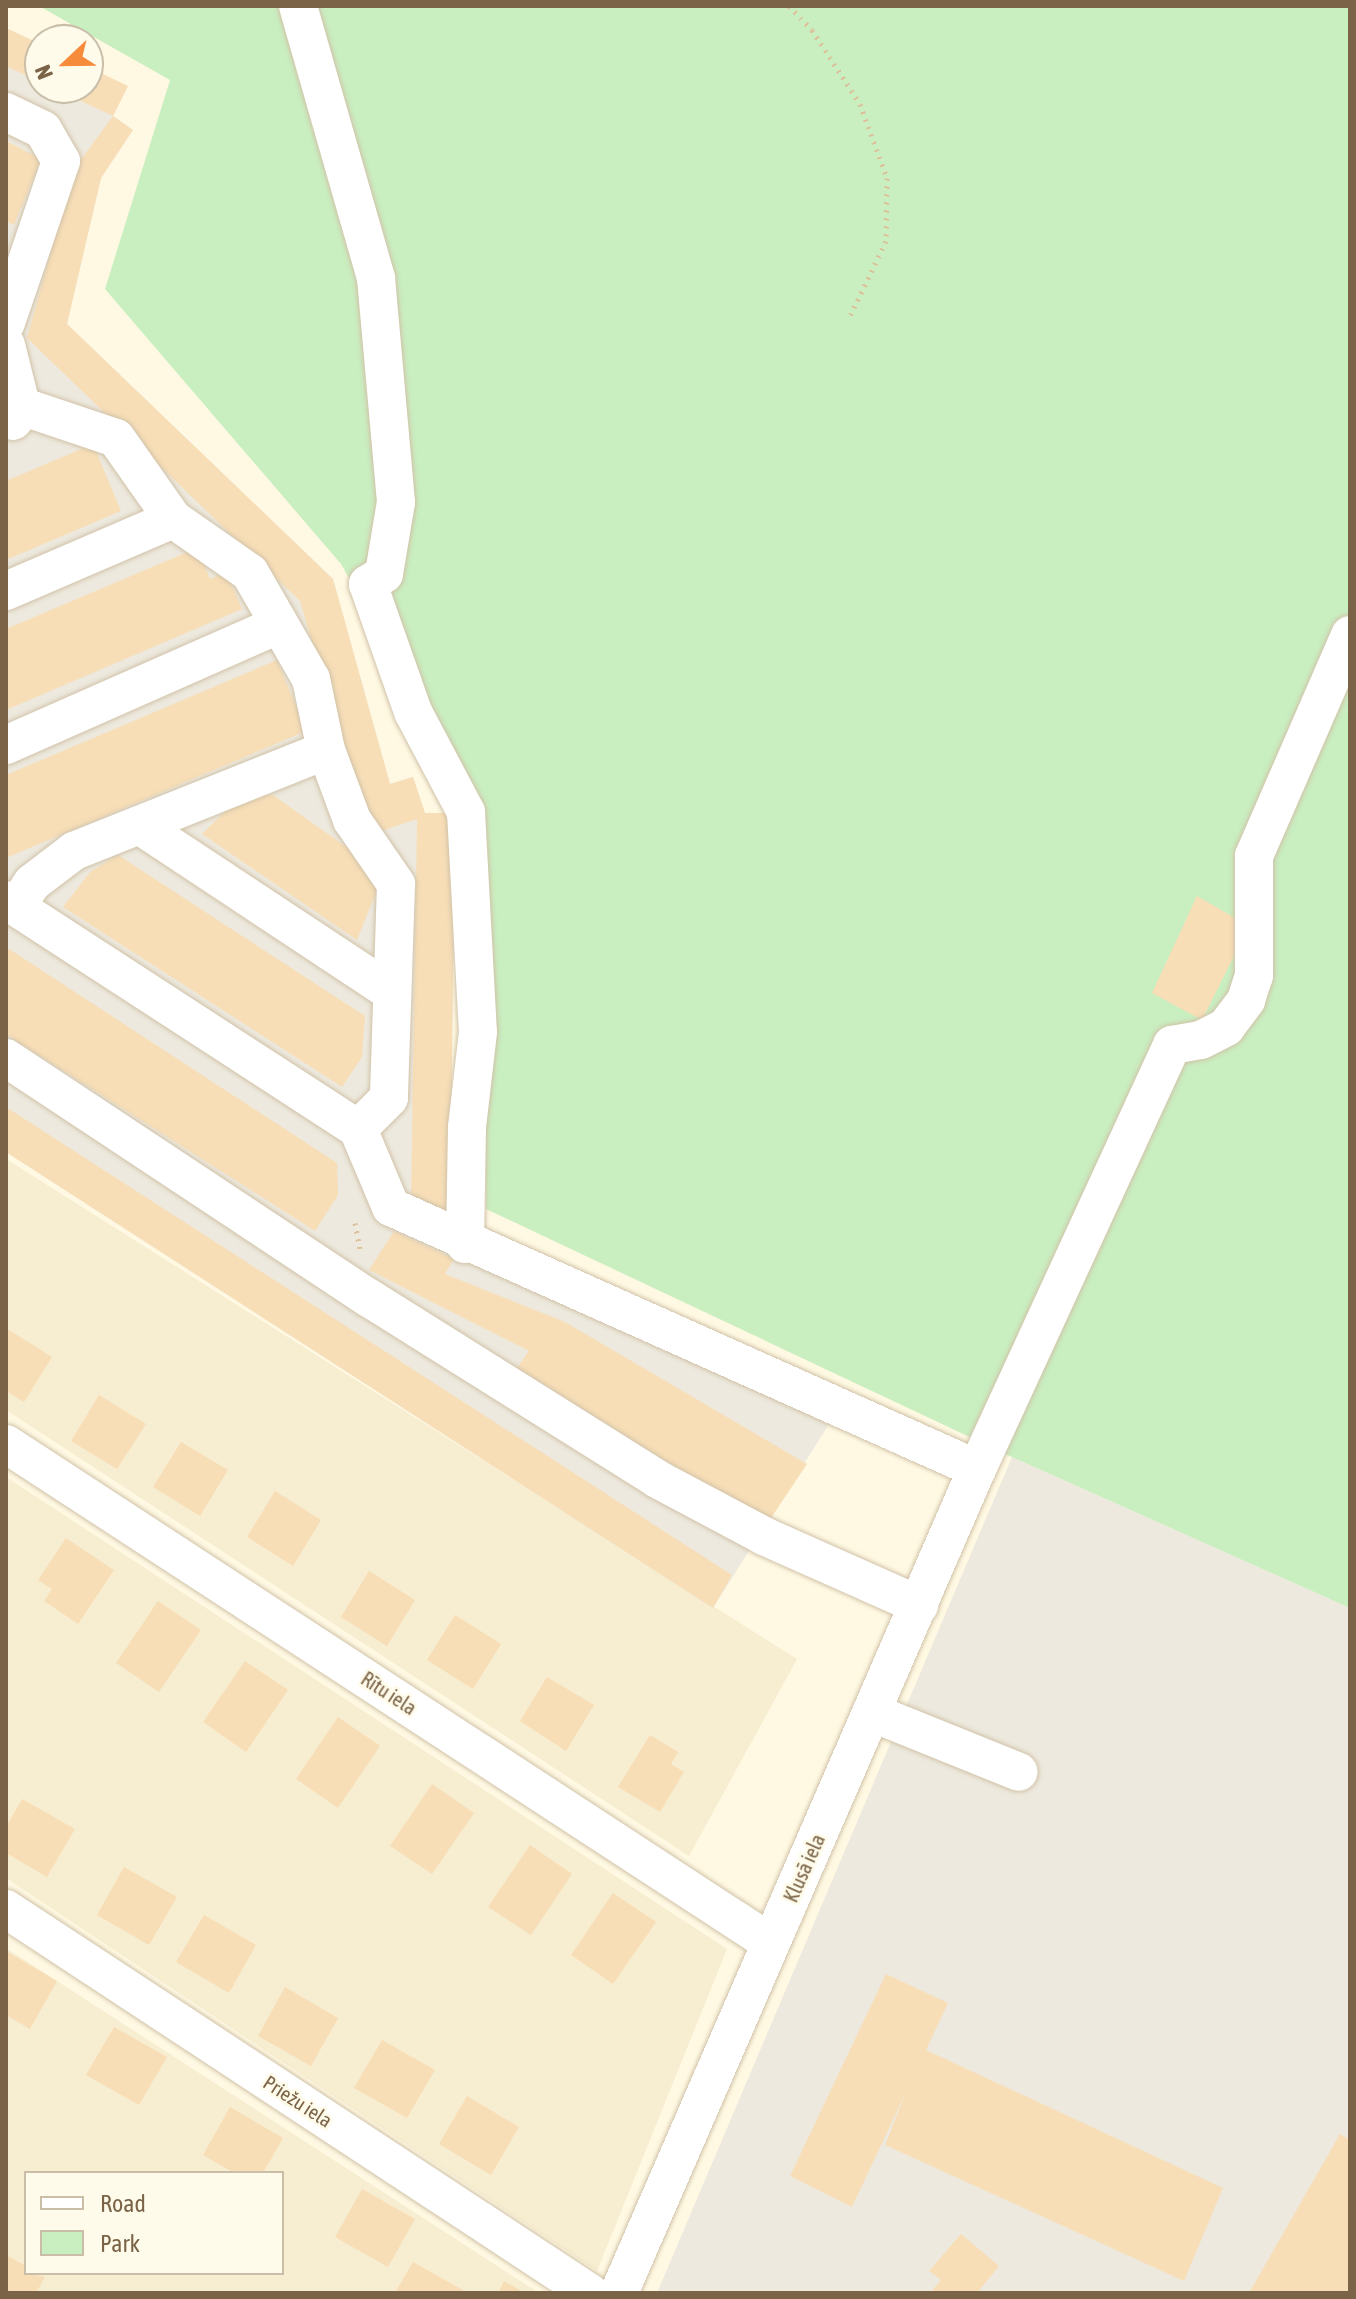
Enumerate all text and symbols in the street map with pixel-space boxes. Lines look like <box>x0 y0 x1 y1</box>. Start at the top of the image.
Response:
north arrow <box>24 24 104 104</box>
text: N <box>29 61 58 83</box>
street label: Rītu iela <box>357 1666 421 1720</box>
street label: Klusā iela <box>778 1830 830 1906</box>
street label: Priežu iela <box>259 2070 337 2132</box>
legend <box>24 2171 284 2275</box>
text: Road <box>100 2190 146 2217</box>
text: Park <box>100 2230 140 2257</box>

